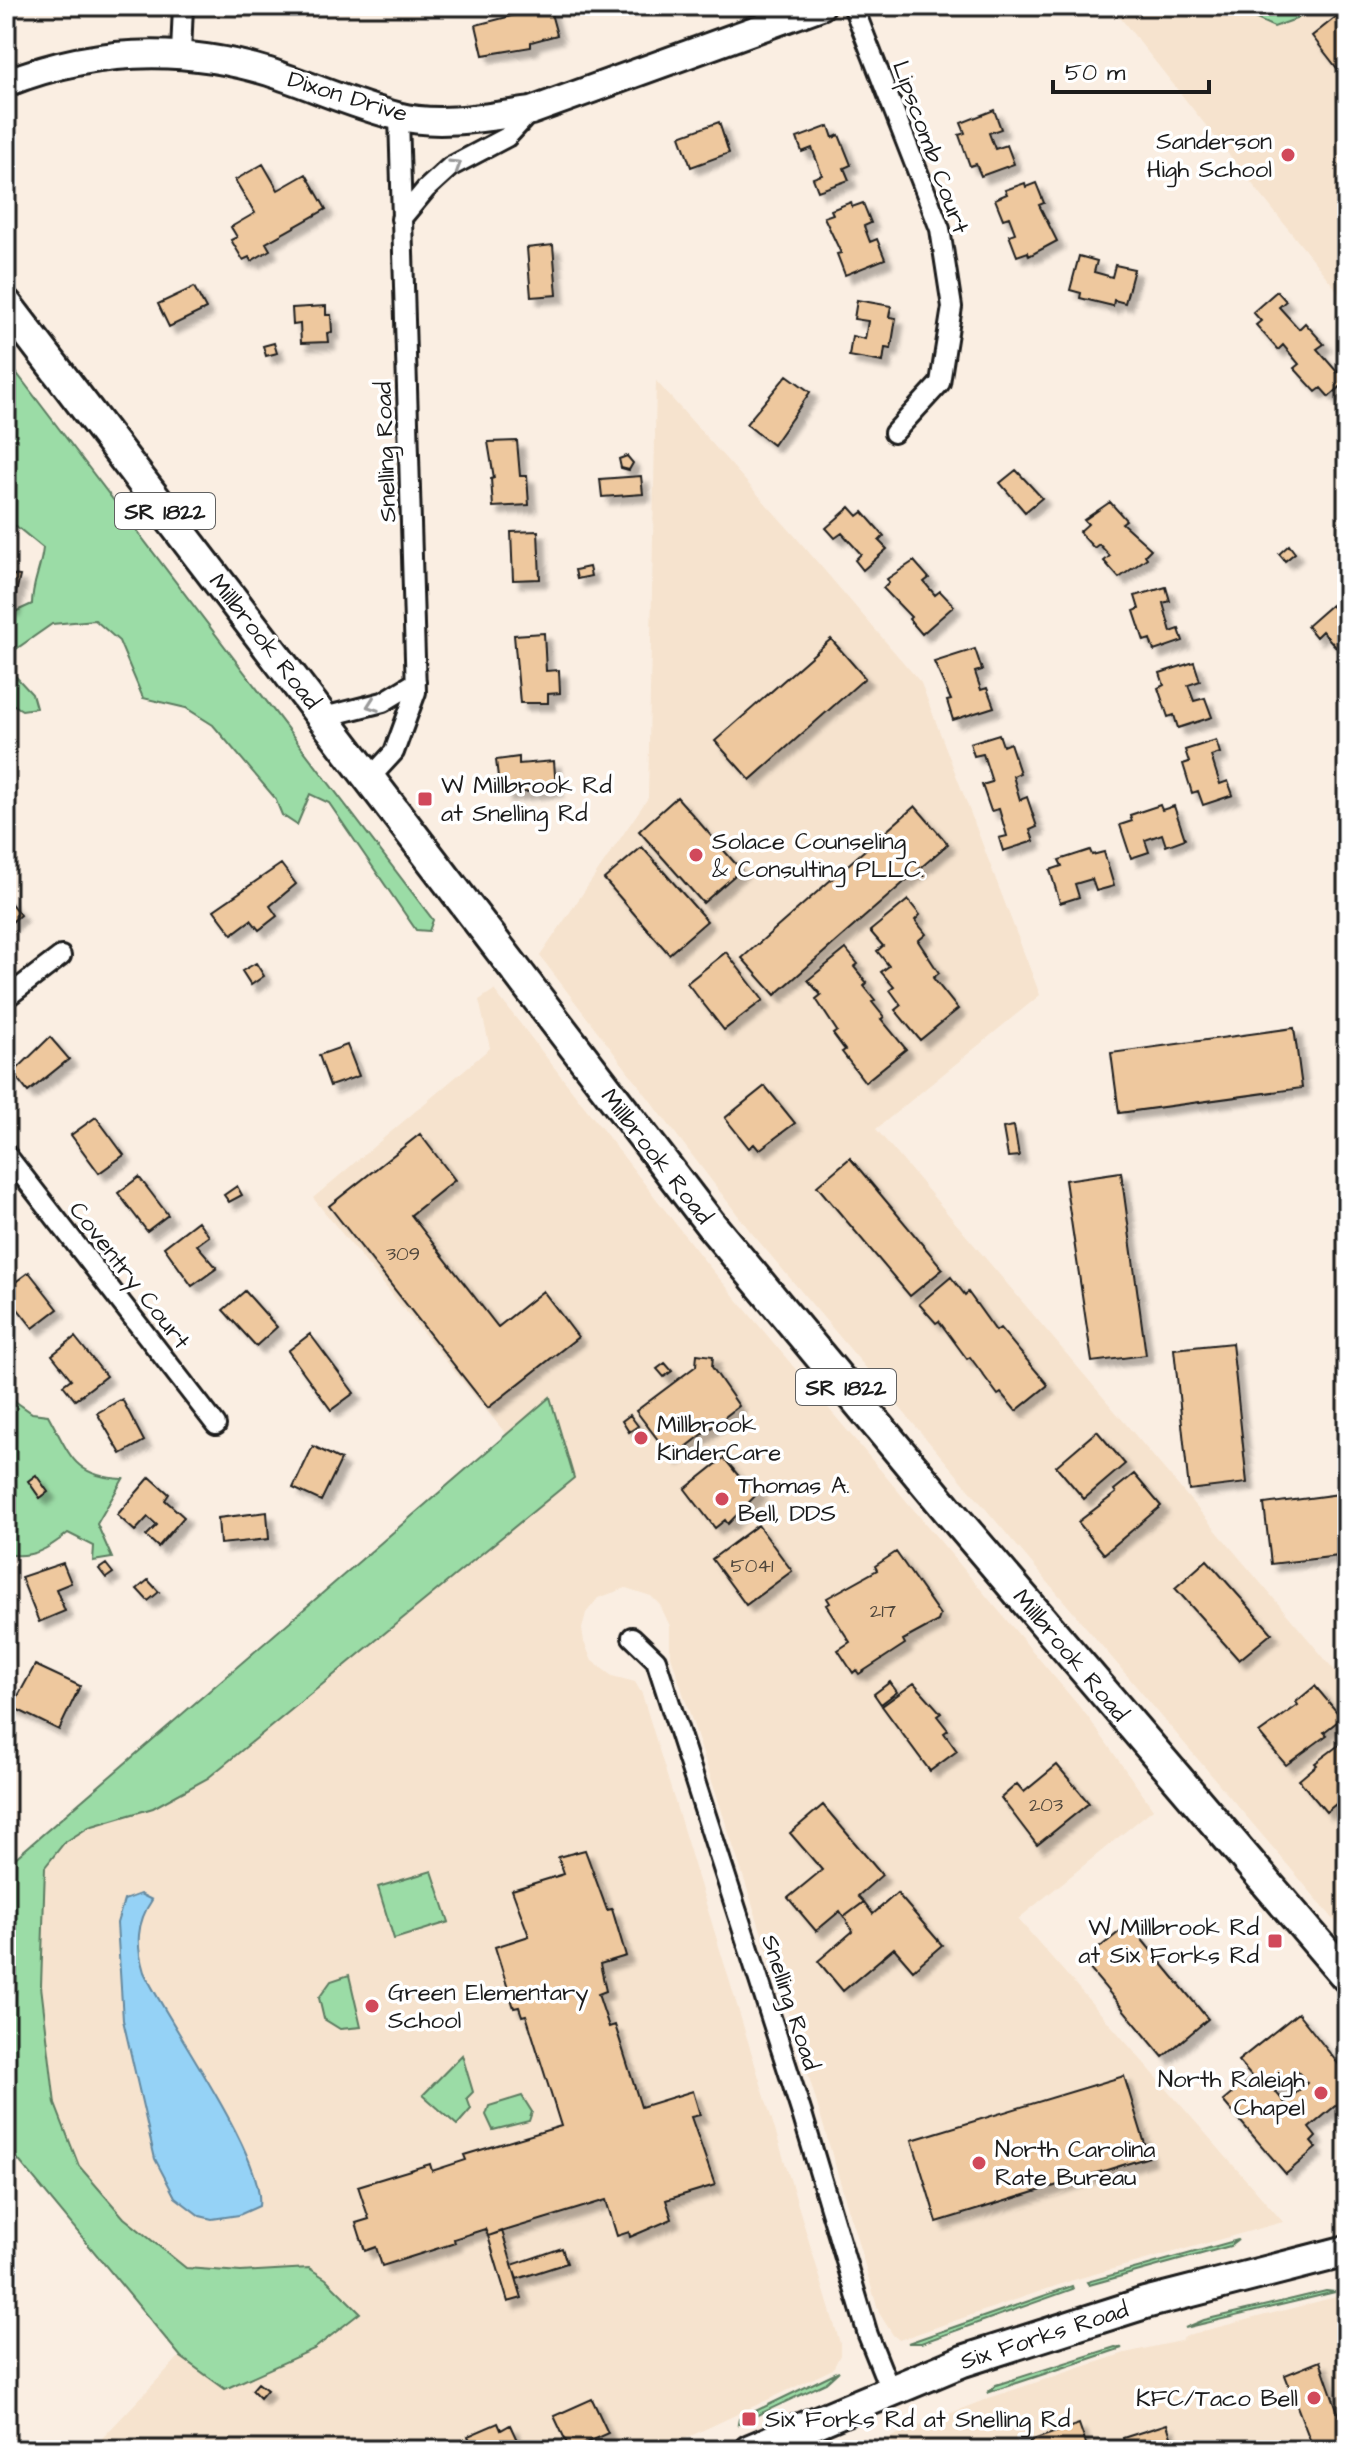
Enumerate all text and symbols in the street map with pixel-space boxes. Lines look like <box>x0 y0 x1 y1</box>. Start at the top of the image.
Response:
scale bar <box>1053 44 1209 94</box>
street label: Lipscomb Court <box>883 56 977 239</box>
text: 50 m <box>1065 56 1126 90</box>
street label: Dixon Drive <box>284 63 412 131</box>
place label: Sanderson High School <box>1147 125 1272 188</box>
marker: Sanderson High School <box>1279 146 1297 164</box>
one-way arrow <box>447 159 462 175</box>
street label: Snelling Road <box>367 381 406 523</box>
road number: SR 1822 <box>115 493 215 529</box>
street label: Millbrook Road <box>200 566 328 717</box>
one-way arrow <box>366 696 380 712</box>
place label: W Millbrook Rd at Snelling Rd <box>441 769 612 832</box>
marker: W Millbrook Rd at Snelling Rd <box>416 790 434 808</box>
place label: Solace Counseling & Consulting PLLC. <box>712 825 924 888</box>
marker: Solace Counseling & Consulting PLLC. <box>687 846 705 864</box>
street label: Millbrook Road <box>592 1081 720 1232</box>
street label: Coventry Court <box>60 1195 198 1358</box>
house number: 309 <box>386 1240 420 1268</box>
road number: SR 1822 <box>796 1369 896 1405</box>
place label: Millbrook KinderCare <box>657 1408 781 1470</box>
marker: Millbrook KinderCare <box>632 1429 650 1447</box>
place label: Thomas A. Bell, DDS <box>738 1469 850 1531</box>
marker: Thomas A. Bell, DDS <box>713 1490 731 1508</box>
house number: 5041 <box>731 1552 774 1580</box>
street label: Millbrook Road <box>1004 1582 1136 1729</box>
house number: 217 <box>870 1597 896 1625</box>
house number: 203 <box>1029 1791 1063 1819</box>
place label: W Millbrook Rd at Six Forks Rd <box>1078 1911 1259 1973</box>
street label: Snelling Road <box>751 1930 828 2075</box>
marker: W Millbrook Rd at Six Forks Rd <box>1266 1932 1284 1950</box>
place label: Green Elementary School <box>388 1976 588 2038</box>
marker: Green Elementary School <box>363 1997 381 2015</box>
place label: North Raleigh Chapel <box>1158 2063 1305 2125</box>
marker: North Raleigh Chapel <box>1312 2084 1330 2102</box>
place label: North Carolina Rate Bureau <box>995 2133 1156 2195</box>
marker: North Carolina Rate Bureau <box>970 2154 988 2172</box>
street label: Six Forks Road <box>956 2293 1133 2379</box>
place label: KFC/Taco Bell <box>1136 2382 1298 2416</box>
marker: KFC/Taco Bell <box>1305 2389 1323 2407</box>
place label: Six Forks Rd at Snelling Rd <box>765 2403 1070 2438</box>
marker: Six Forks Rd at Snelling Rd <box>740 2410 758 2428</box>

